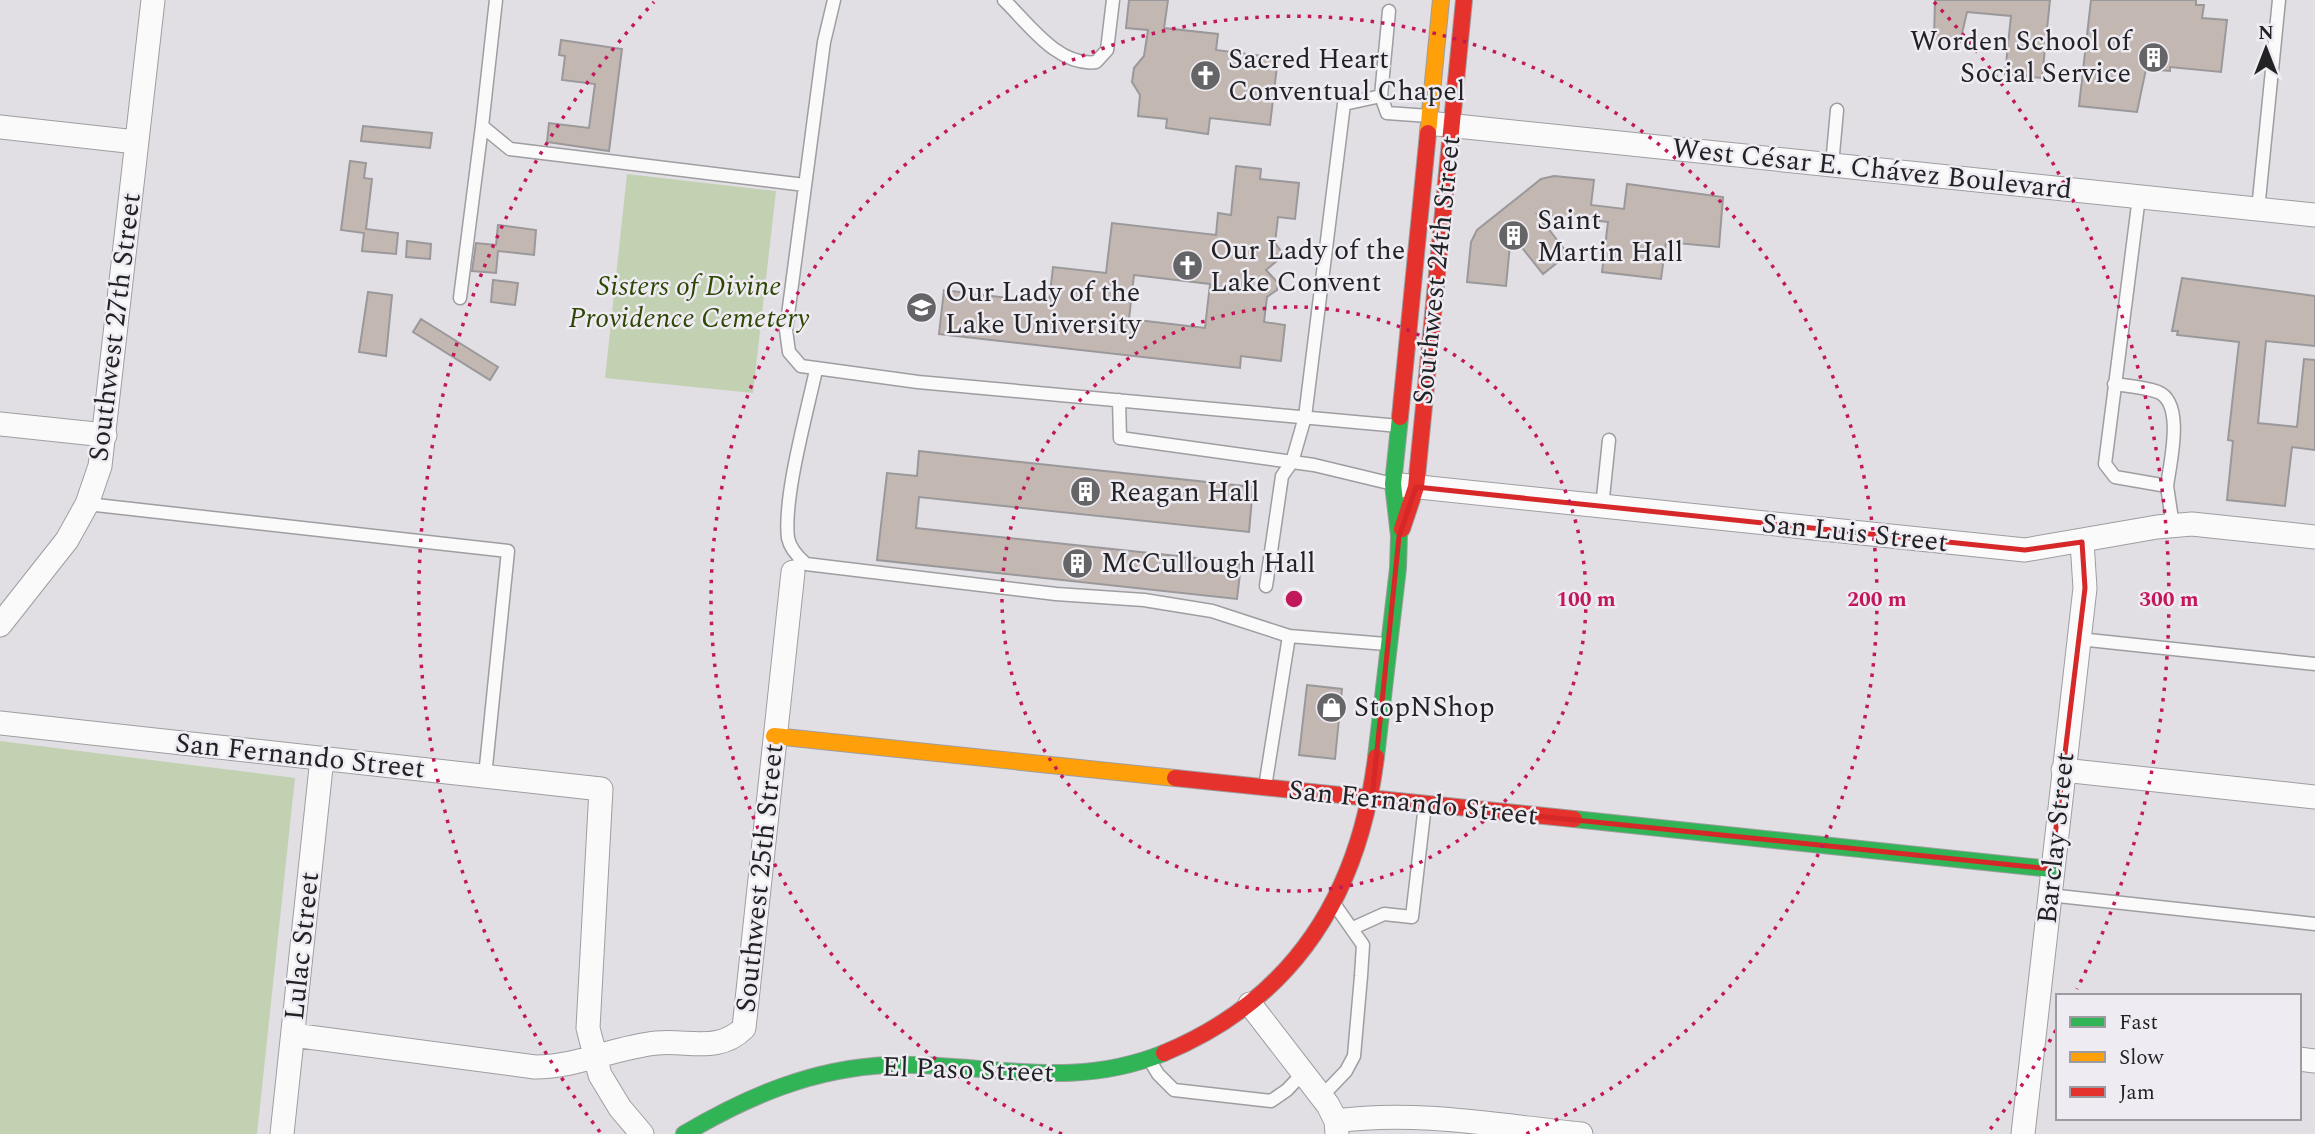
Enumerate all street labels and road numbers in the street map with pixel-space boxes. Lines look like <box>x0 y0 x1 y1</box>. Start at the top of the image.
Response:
street label: West César E. Chávez Boulevard <box>1670 127 2074 211</box>
street label: Southwest 24th Street <box>1401 133 1473 407</box>
street label: Southwest 27th Street <box>77 190 153 464</box>
street label: San Luis Street <box>1760 502 1950 564</box>
street label: San Fernando Street <box>173 722 427 791</box>
street label: Southwest 25th Street <box>724 741 796 1015</box>
street label: Barclay Street <box>2026 750 2086 926</box>
street label: San Fernando Street <box>1286 769 1540 838</box>
street label: Lulac Street <box>273 869 331 1022</box>
street label: El Paso Street <box>881 1046 1055 1094</box>

